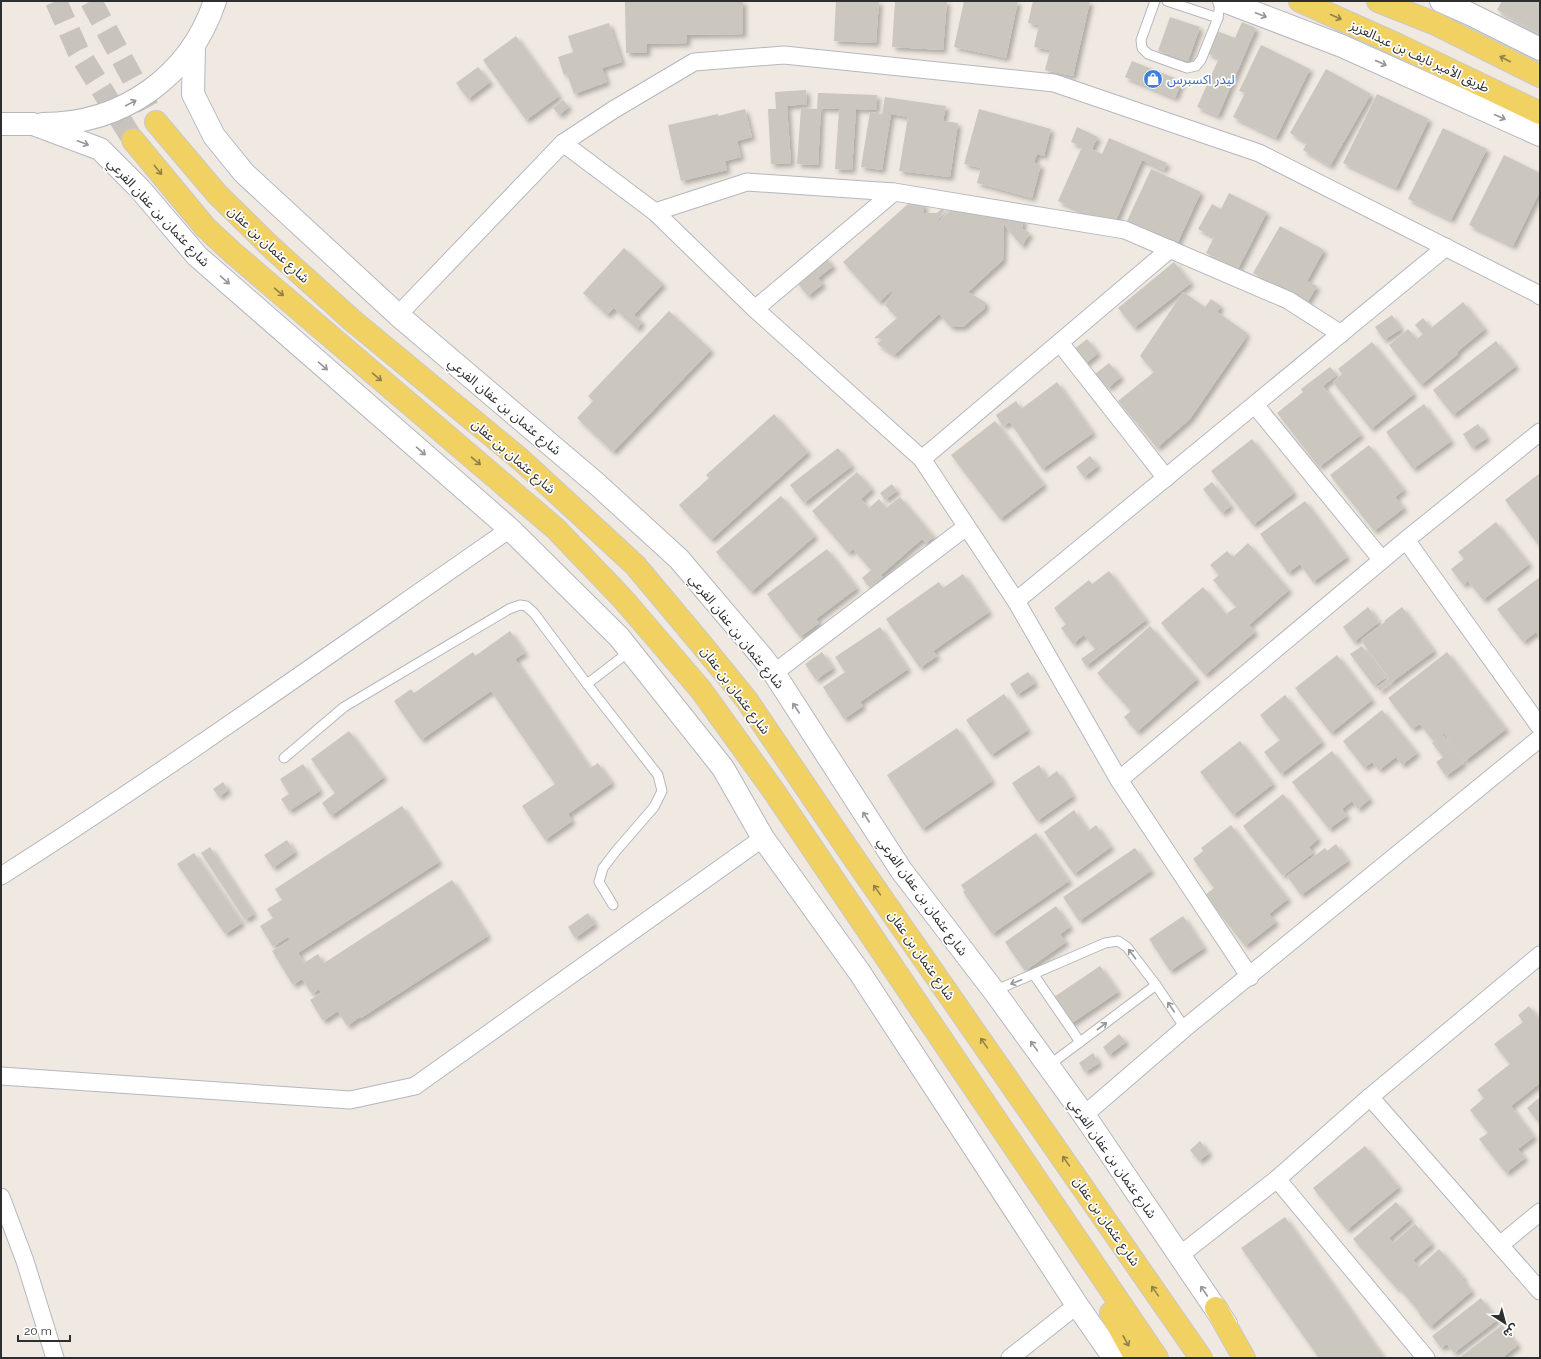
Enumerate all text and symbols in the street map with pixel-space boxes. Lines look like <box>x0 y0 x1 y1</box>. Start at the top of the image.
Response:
one-way arrow <box>1254 11 1266 19</box>
one-way arrow <box>1329 14 1341 21</box>
street label: طريق الأمير نايف بن عبدالعزيز <box>1346 17 1492 96</box>
one-way arrow <box>1499 55 1511 62</box>
one-way arrow <box>1375 60 1387 67</box>
shop icon: ليدر اكسبرس <box>1142 68 1164 90</box>
place label: ليدر اكسبرس <box>1167 72 1235 88</box>
one-way arrow <box>125 98 137 106</box>
one-way arrow <box>1493 114 1505 121</box>
one-way arrow <box>76 139 88 147</box>
street label: شارع عثمان بن عفان الفرعي <box>102 155 213 272</box>
one-way arrow <box>154 165 162 176</box>
street label: شارع عثمان بن عفان <box>223 203 312 288</box>
one-way arrow <box>220 276 230 285</box>
one-way arrow <box>273 288 284 297</box>
street label: شارع عثمان بن عفان الفرعي <box>445 354 565 458</box>
one-way arrow <box>318 361 328 370</box>
one-way arrow <box>372 372 383 381</box>
street label: شارع عثمان بن عفان <box>469 415 559 497</box>
one-way arrow <box>416 446 426 456</box>
one-way arrow <box>471 456 482 465</box>
street label: شارع عثمان بن عفان الفرعي <box>686 571 788 691</box>
street label: شارع عثمان بن عفان <box>698 643 774 737</box>
one-way arrow <box>792 702 800 713</box>
one-way arrow <box>862 811 870 823</box>
street label: شارع عثمان بن عفان الفرعي <box>875 834 971 958</box>
one-way arrow <box>873 885 881 896</box>
street label: شارع عثمان بن عفان <box>885 907 959 1003</box>
one-way arrow <box>1128 949 1137 960</box>
one-way arrow <box>1010 979 1022 987</box>
one-way arrow <box>1167 1002 1175 1013</box>
one-way arrow <box>1096 1022 1107 1030</box>
one-way arrow <box>980 1037 988 1048</box>
one-way arrow <box>1030 1041 1038 1052</box>
street label: شارع عثمان بن عفان الفرعي <box>1066 1095 1160 1221</box>
one-way arrow <box>1062 1156 1070 1167</box>
street label: شارع عثمان بن عفان <box>1070 1173 1144 1269</box>
one-way arrow <box>1200 1285 1208 1296</box>
one-way arrow <box>1151 1286 1159 1297</box>
north arrow <box>1485 1303 1525 1343</box>
scale bar <box>18 1317 70 1343</box>
text: ش <box>1501 1321 1521 1340</box>
text: 20 m <box>24 1324 52 1338</box>
one-way arrow <box>1123 1335 1131 1347</box>

